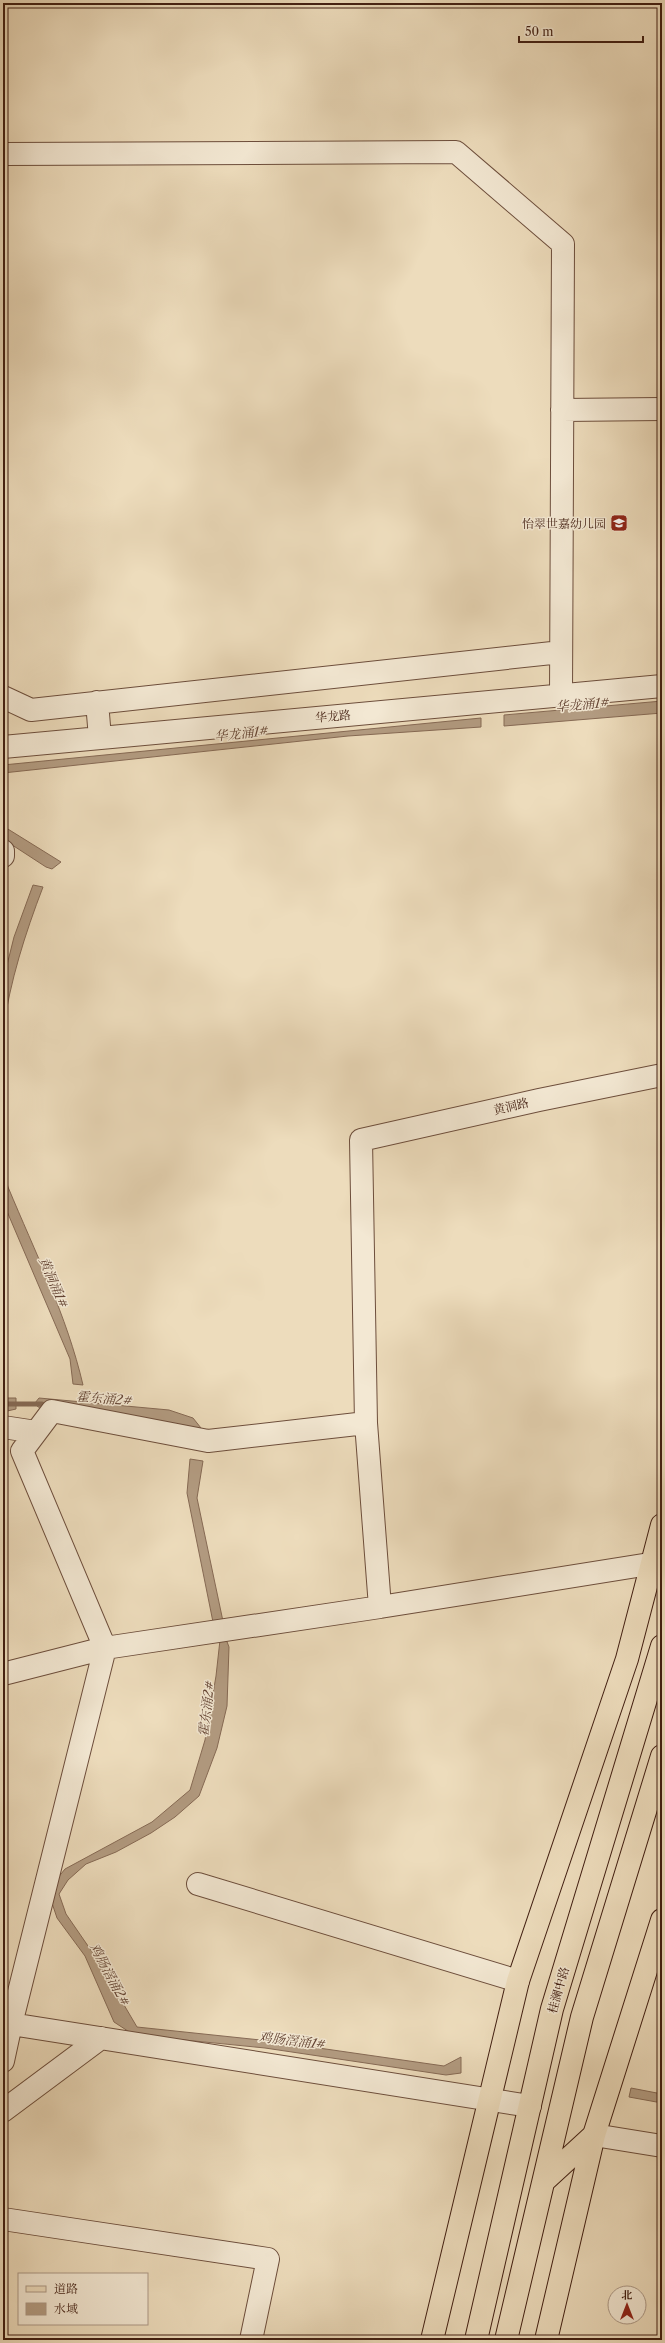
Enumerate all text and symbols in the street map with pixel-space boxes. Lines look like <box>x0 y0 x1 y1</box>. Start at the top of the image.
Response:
scale bar <box>519 18 643 44</box>
text: 50 m <box>525 24 554 39</box>
school or university icon: 怡翠世嘉幼儿园 <box>609 513 629 533</box>
place label: 怡翠世嘉幼儿园 <box>522 516 606 531</box>
water label: 华龙涌1# <box>555 694 610 714</box>
street label: 华龙路 <box>314 707 352 725</box>
water label: 华龙涌1# <box>214 722 270 744</box>
street label: 黄洞路 <box>492 1095 530 1117</box>
water label: 黄洞涌1# <box>36 1254 72 1311</box>
water label: 霍东涌2# <box>76 1388 133 1408</box>
water label: 霍东涌2# <box>195 1679 217 1737</box>
water label: 鸡肠滘涌2# <box>87 1940 134 2009</box>
street label: 桂澜中路 <box>544 1965 572 2015</box>
water label: 鸡肠滘涌1# <box>258 2028 327 2052</box>
legend <box>18 2273 148 2325</box>
text: 道路 <box>54 2281 78 2296</box>
north arrow <box>607 2285 647 2325</box>
text: 北 <box>622 2288 633 2302</box>
text: 水域 <box>54 2301 78 2316</box>

